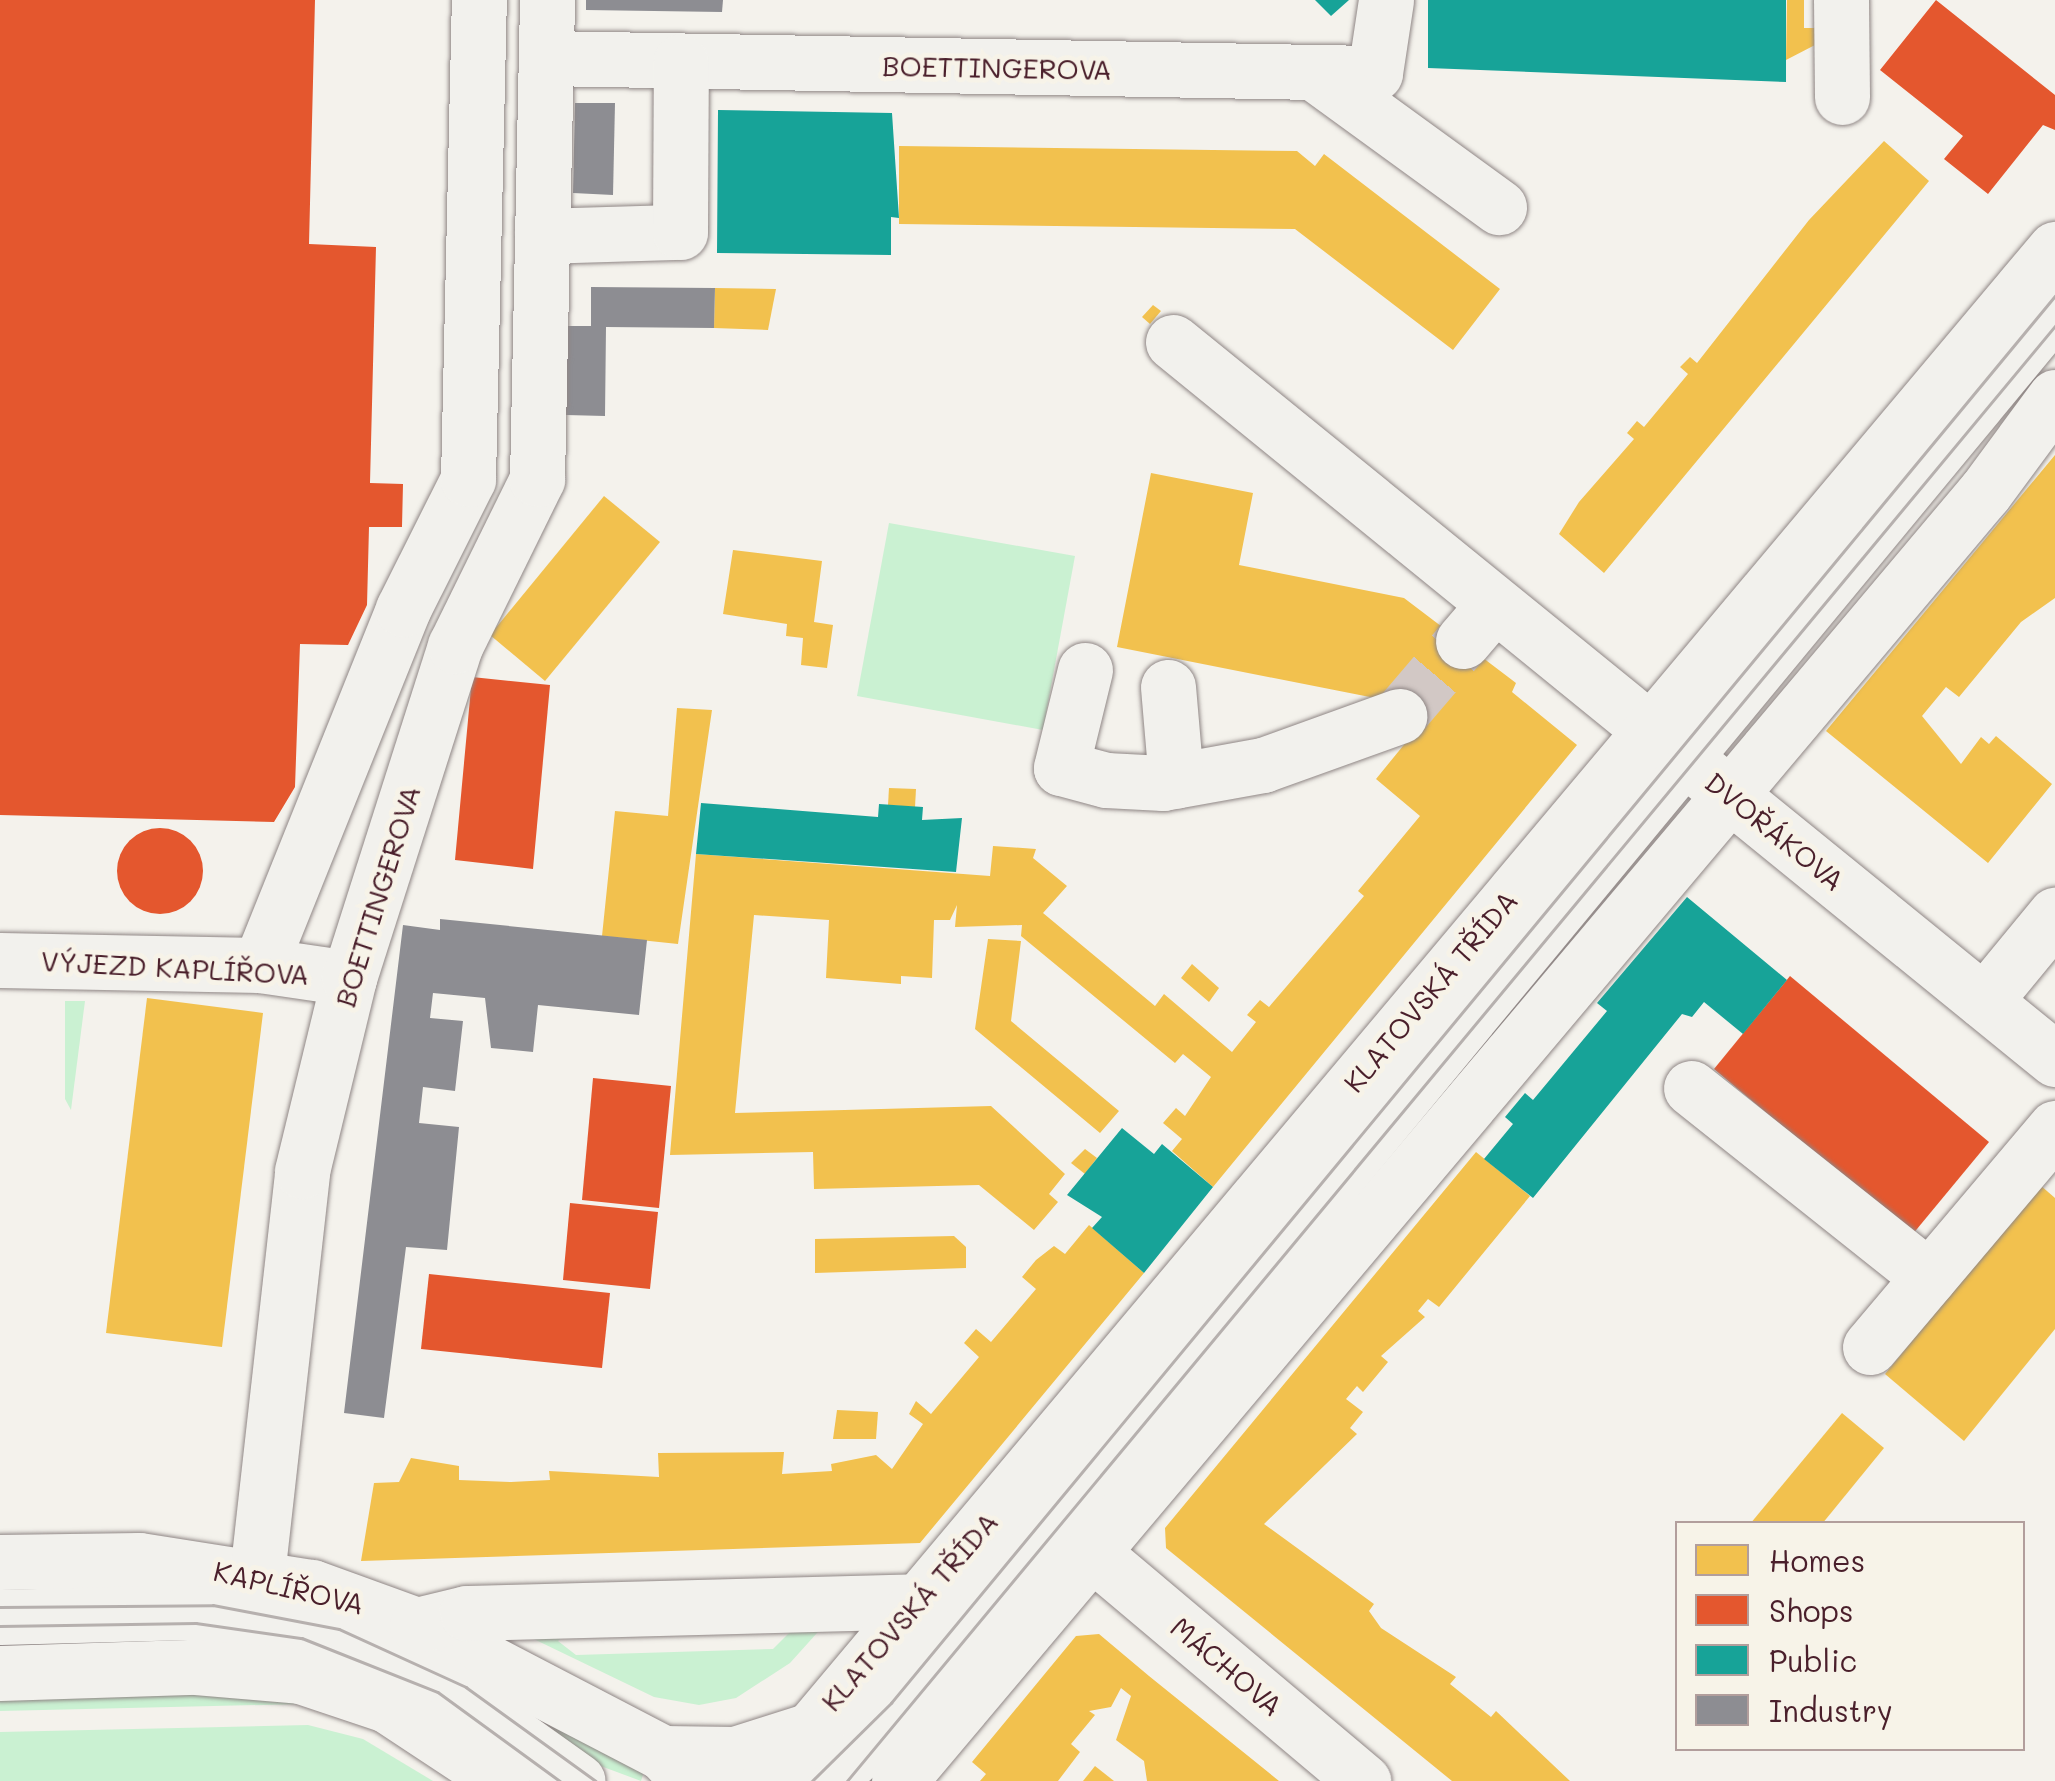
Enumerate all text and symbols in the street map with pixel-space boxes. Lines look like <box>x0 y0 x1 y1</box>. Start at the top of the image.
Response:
street label: BOETTINGEROVA <box>882 48 1112 86</box>
street label: DVOŘÁKOVA <box>1699 765 1851 897</box>
street label: BOETTINGEROVA <box>327 781 427 1011</box>
street label: KLATOVSKÁ TŘÍDA <box>1336 884 1524 1098</box>
street label: VÝJEZD KAPLÍŘOVA <box>40 943 310 991</box>
street label: KLATOVSKÁ TŘÍDA <box>814 1505 1004 1717</box>
legend <box>1675 1521 2025 1751</box>
text: Homes <box>1769 1540 1865 1580</box>
street label: KAPLÍŘOVA <box>210 1553 368 1621</box>
text: Shops <box>1769 1590 1854 1630</box>
street label: MÁCHOVA <box>1164 1610 1290 1722</box>
text: Public <box>1769 1640 1857 1680</box>
text: Industry <box>1769 1690 1893 1730</box>

